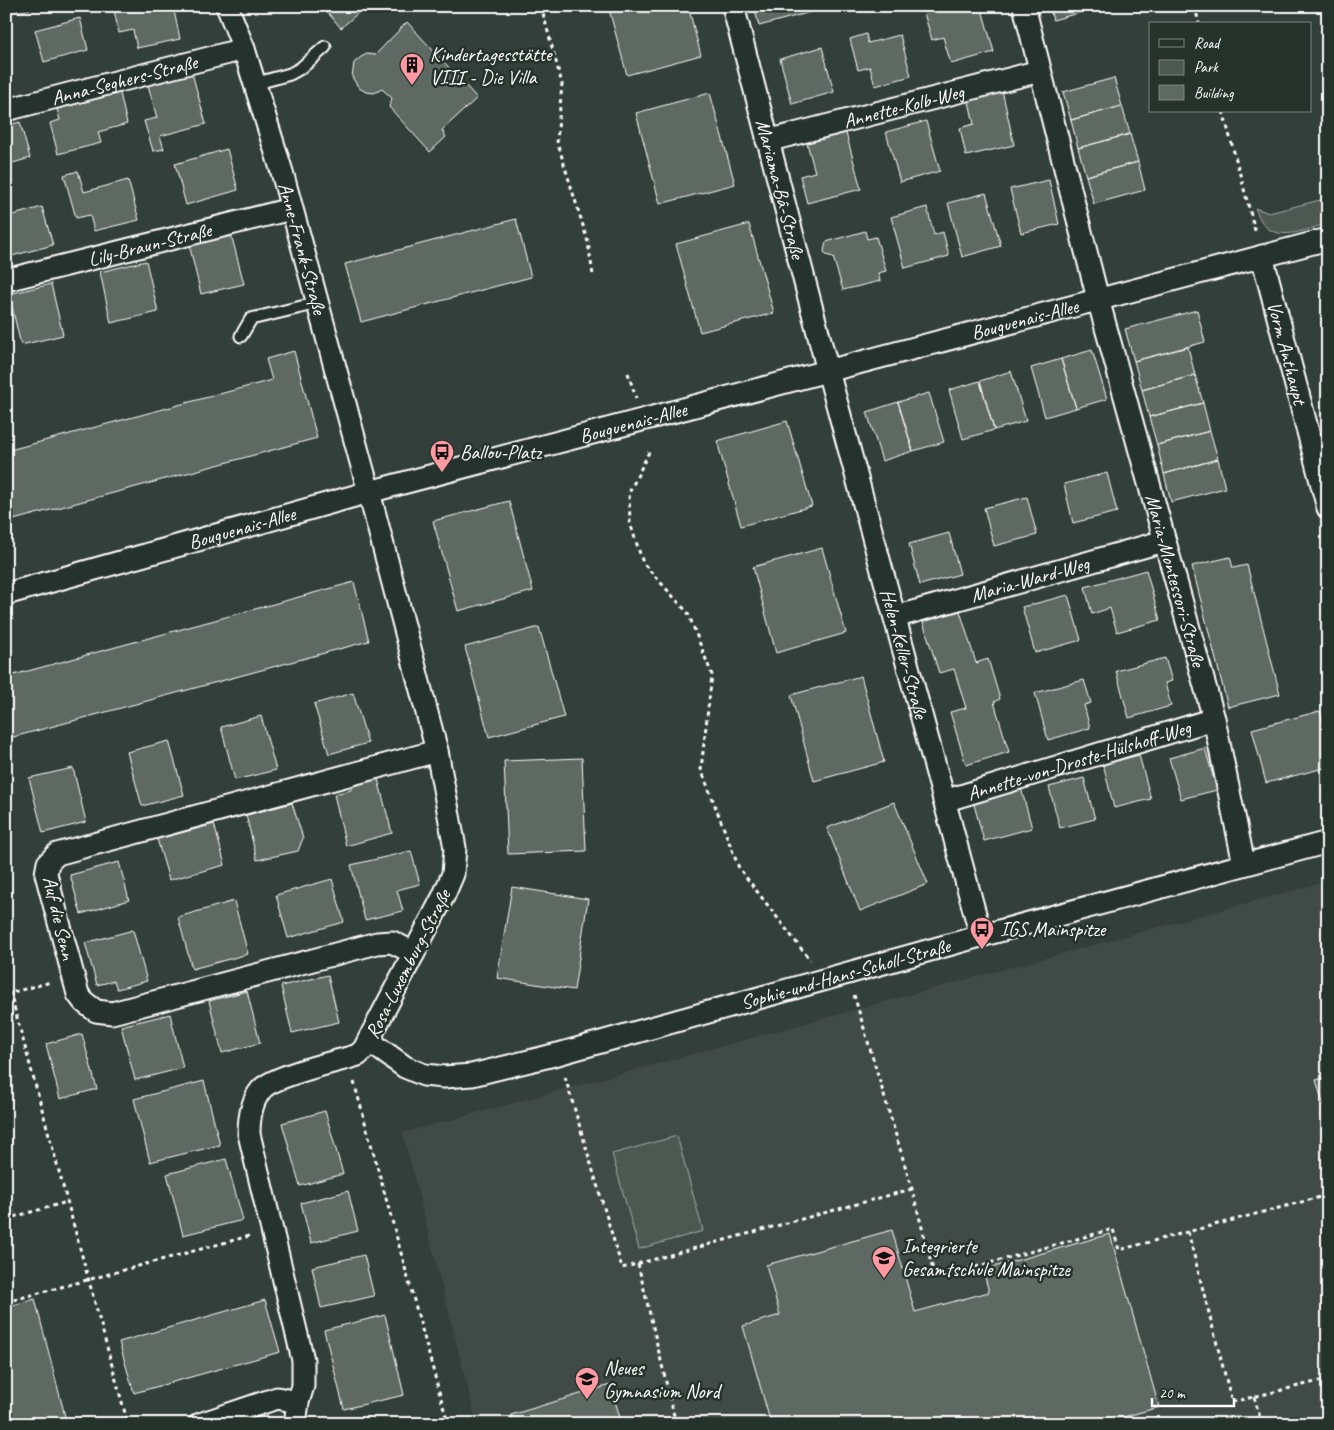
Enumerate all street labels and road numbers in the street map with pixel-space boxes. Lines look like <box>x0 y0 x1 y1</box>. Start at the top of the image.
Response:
street label: Anna-Seghers-Straße <box>49 49 201 110</box>
street label: Annette-Kolb-Weg <box>841 78 967 133</box>
street label: Mariama-Bâ-Straße <box>751 117 811 263</box>
street label: Anne-Frank-Straße <box>273 180 333 318</box>
street label: Lily-Braun-Straße <box>86 217 215 272</box>
street label: Bouguenais-Allee <box>968 293 1082 345</box>
street label: Vorm Anthaupt <box>1262 298 1313 409</box>
street label: Bouguenais-Allee <box>577 396 691 448</box>
street label: Maria-Montessori-Straße <box>1140 491 1212 671</box>
street label: Bouguenais-Allee <box>186 500 300 555</box>
street label: Maria-Ward-Weg <box>968 550 1093 608</box>
street label: Helen-Keller-Straße <box>875 586 934 723</box>
street label: Annette-von-Droste-Hülshoff-Weg <box>964 714 1194 806</box>
street label: Auf die Senn <box>37 874 81 963</box>
street label: Rosa-Luxemburg-Straße <box>360 884 457 1043</box>
street label: Sophie-und-Hans-Scholl-Straße <box>738 932 954 1015</box>

